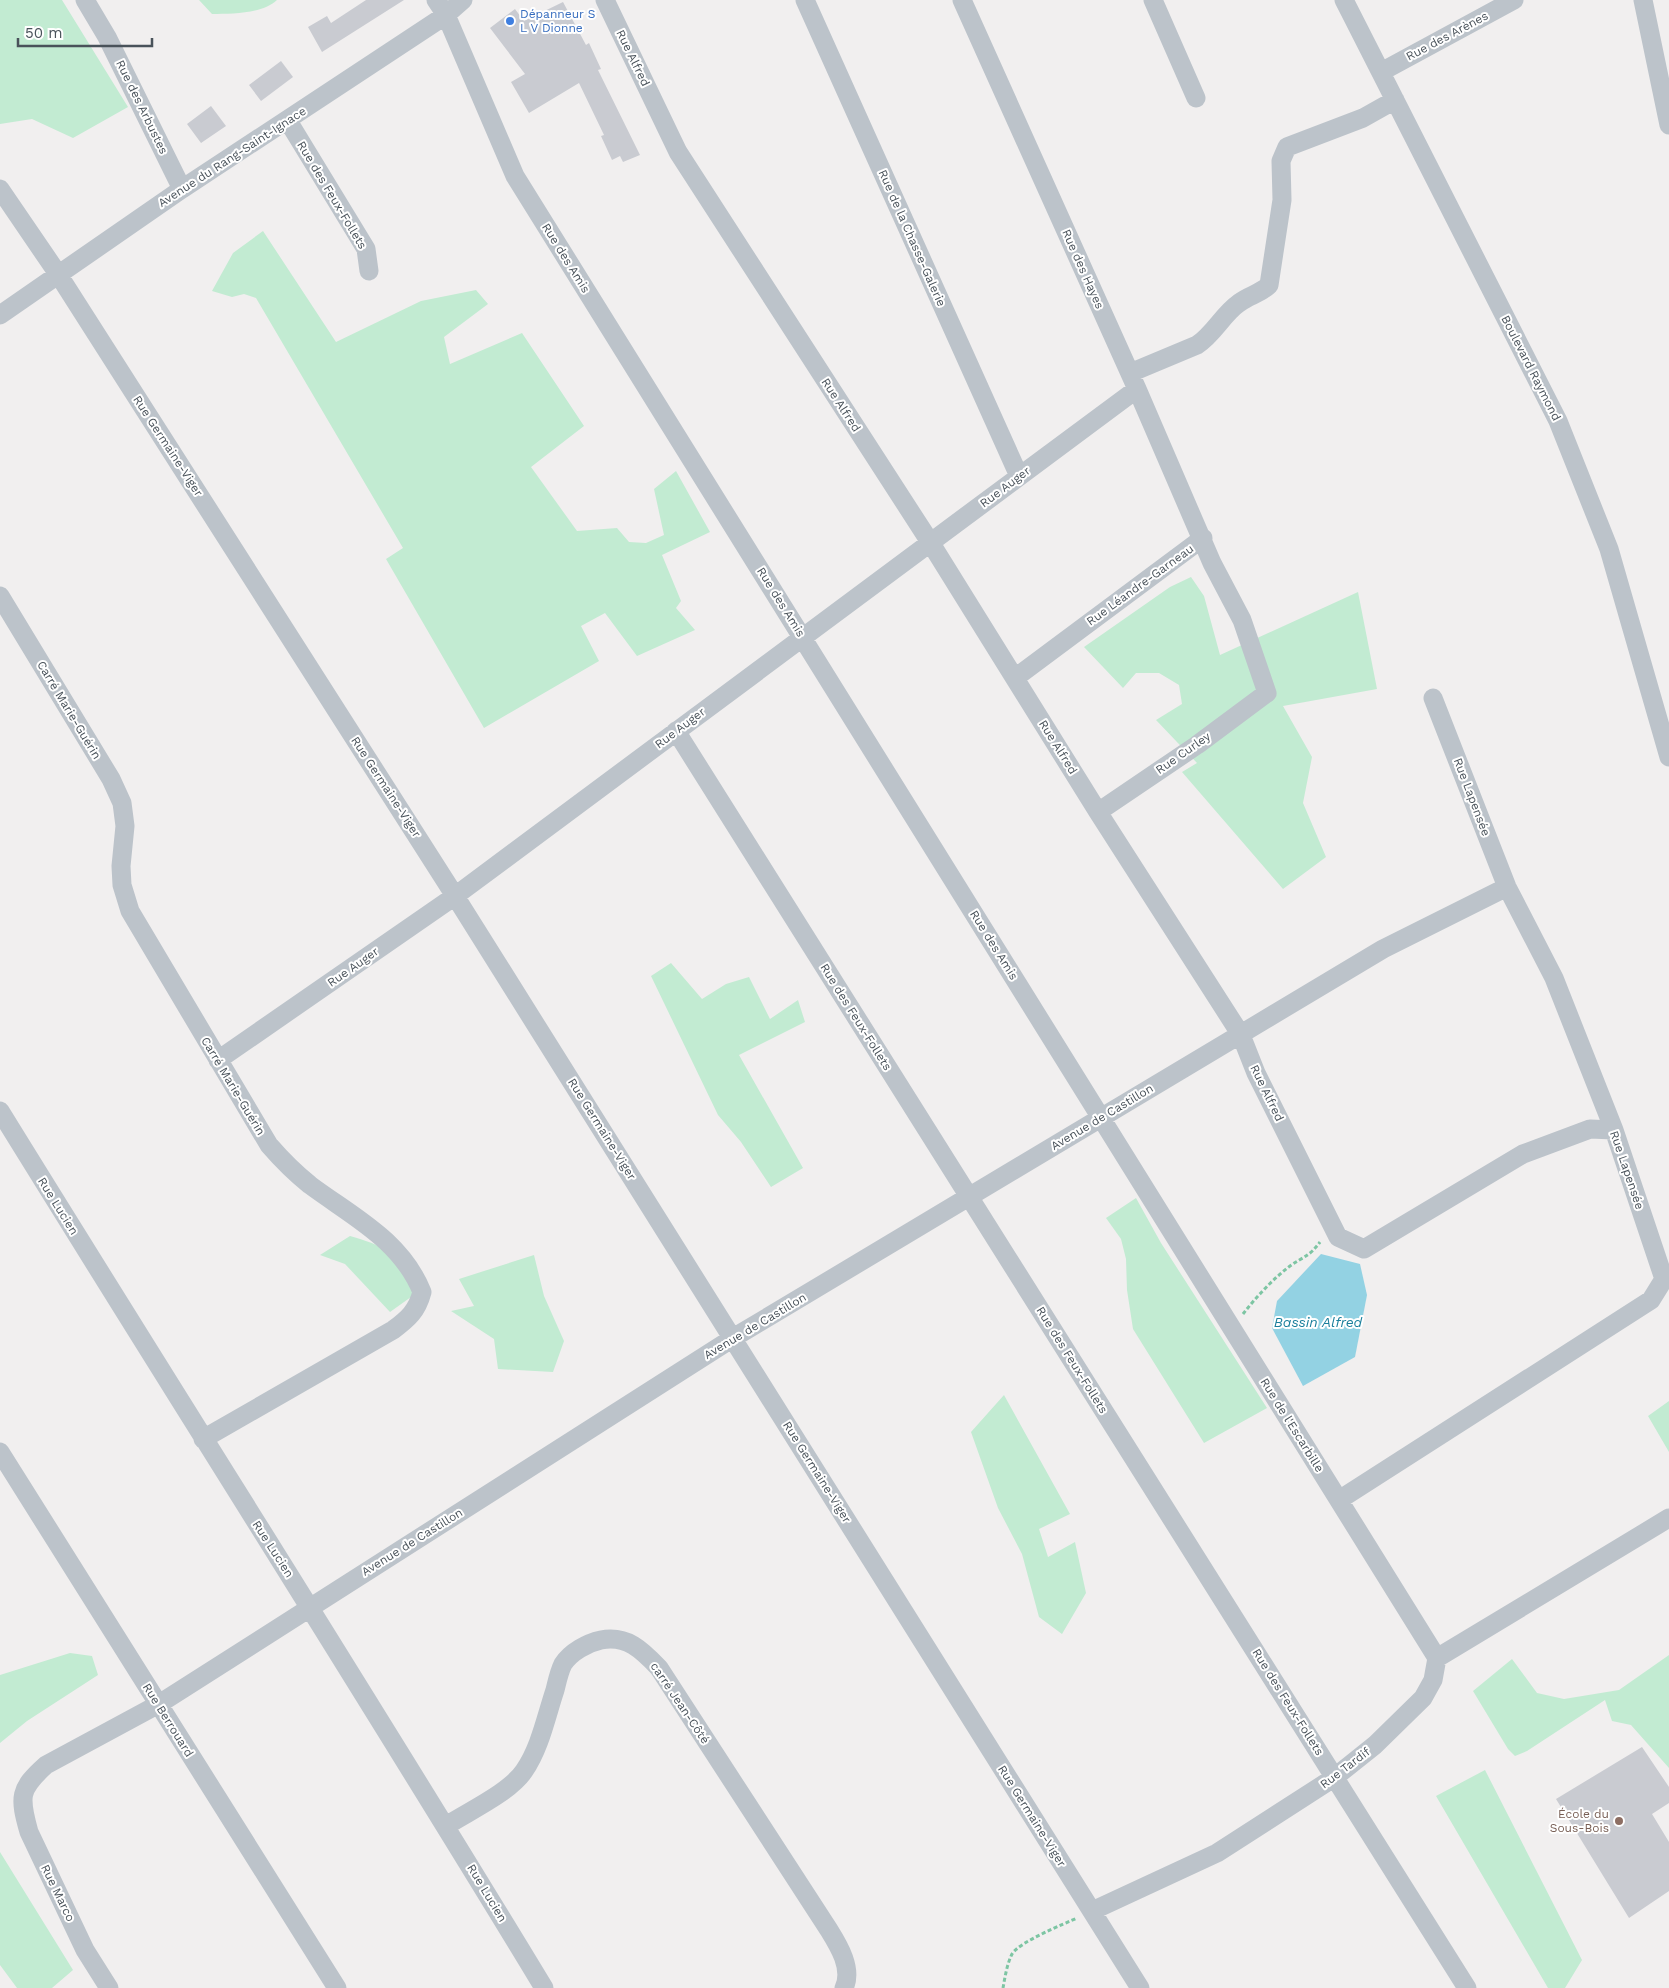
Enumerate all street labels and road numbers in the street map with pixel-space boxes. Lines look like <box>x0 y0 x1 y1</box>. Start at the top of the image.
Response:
street label: Rue des Arènes <box>1404 8 1490 64</box>
street label: Rue Alfred <box>613 27 653 89</box>
street label: Rue des Arbustes <box>113 58 171 156</box>
street label: Avenue du Rang-Saint-Ignace <box>155 104 309 210</box>
street label: Rue des Feux-Follets <box>294 139 370 251</box>
street label: Rue de la Chasse-Galerie <box>875 167 949 309</box>
street label: Rue des Amis <box>539 221 593 295</box>
street label: Rue des Hayes <box>1059 227 1107 311</box>
street label: Boulevard Raymond <box>1498 313 1564 423</box>
street label: Rue Alfred <box>818 376 864 434</box>
street label: Rue Germaine-Viger <box>130 393 206 499</box>
street label: Rue Auger <box>977 464 1033 510</box>
street label: Rue Léandre-Garneau <box>1084 542 1196 628</box>
street label: Rue des Amis <box>754 565 808 639</box>
street label: Carré Marie-Guérin <box>34 658 104 762</box>
street label: Rue Auger <box>652 705 708 751</box>
street label: Rue Alfred <box>1036 717 1080 777</box>
street label: Rue Curley <box>1153 729 1214 777</box>
street label: Rue Germaine-Viger <box>348 734 424 840</box>
street label: Rue Lapensée <box>1451 756 1493 838</box>
street label: Rue des Amis <box>967 908 1021 982</box>
street label: Rue Auger <box>325 944 381 990</box>
street label: Rue des Feux-Follets <box>817 961 895 1073</box>
street label: Carré Marie-Guérin <box>198 1034 268 1138</box>
street label: Rue Alfred <box>1247 1062 1287 1124</box>
street label: Rue Germaine-Viger <box>565 1076 639 1182</box>
street label: Avenue de Castillon <box>1048 1081 1156 1153</box>
street label: Rue Lapensée <box>1607 1129 1647 1211</box>
street label: Rue Lucien <box>35 1175 81 1237</box>
street label: Avenue de Castillon <box>701 1290 809 1362</box>
street label: Rue des Feux-Follets <box>1033 1304 1111 1416</box>
street label: Rue de l'Escarbille <box>1257 1375 1327 1475</box>
street label: Rue Germaine-Viger <box>780 1419 854 1525</box>
street label: Avenue de Castillon <box>359 1505 465 1579</box>
street label: Rue Lucien <box>249 1518 297 1580</box>
street label: Rue des Feux-Follets <box>1249 1646 1327 1758</box>
street label: carré Jean-Côté <box>648 1660 712 1746</box>
street label: Rue Berrouard <box>140 1681 196 1759</box>
street label: Rue Tardif <box>1317 1745 1373 1791</box>
street label: Rue Germaine-Viger <box>995 1763 1069 1869</box>
street label: Rue Marco <box>38 1862 78 1924</box>
street label: Rue Lucien <box>464 1862 510 1924</box>

